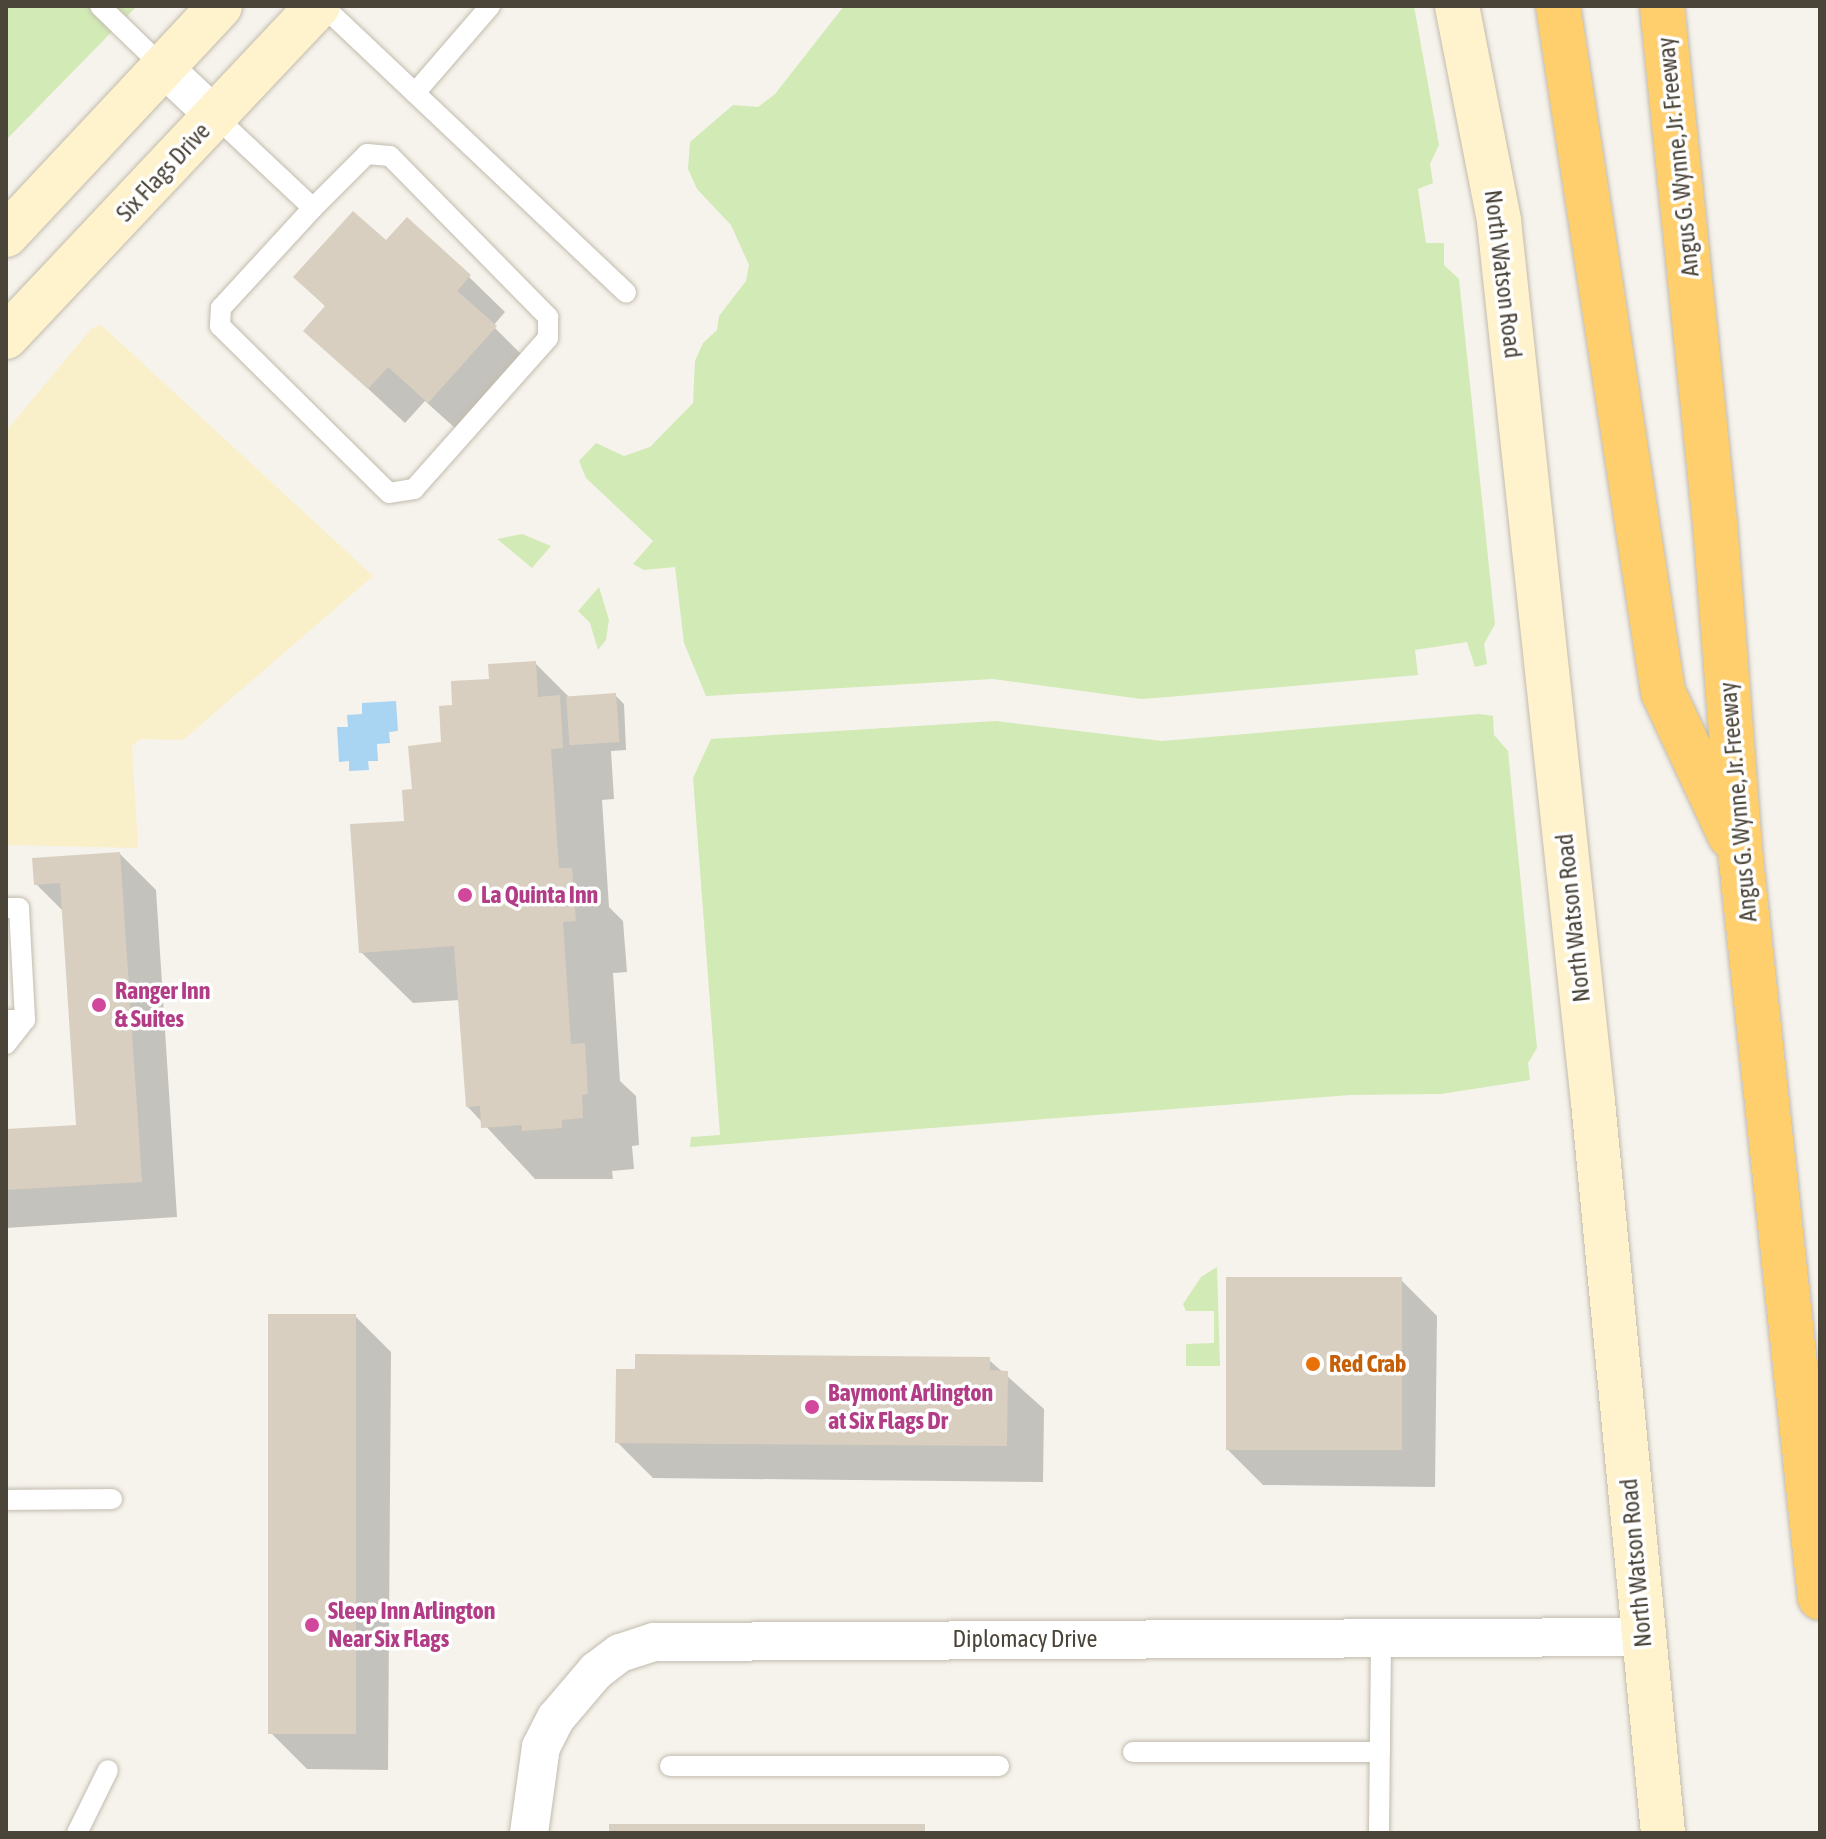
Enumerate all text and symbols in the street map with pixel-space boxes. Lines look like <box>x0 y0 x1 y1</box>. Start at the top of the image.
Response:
street label: Angus G. Wynne, Jr. Freeway <box>1651 36 1705 278</box>
street label: Six Flags Drive <box>110 117 216 227</box>
street label: North Watson Road <box>1478 188 1528 360</box>
street label: Angus G. Wynne, Jr. Freeway <box>1713 681 1763 923</box>
street label: North Watson Road <box>1550 832 1596 1004</box>
place label: La Quinta Inn <box>481 881 598 909</box>
marker: La Quinta Inn <box>456 886 474 904</box>
place label: Ranger Inn & Suites <box>115 977 210 1033</box>
marker: Ranger Inn & Suites <box>90 996 108 1014</box>
place label: Red Crab <box>1329 1350 1406 1378</box>
marker: Red Crab <box>1304 1355 1322 1373</box>
place label: Baymont Arlington at Six Flags Dr <box>828 1379 993 1435</box>
marker: Baymont Arlington at Six Flags Dr <box>803 1398 821 1416</box>
street label: North Watson Road <box>1614 1477 1658 1649</box>
place label: Sleep Inn Arlington Near Six Flags <box>328 1597 495 1653</box>
marker: Sleep Inn Arlington Near Six Flags <box>303 1616 321 1634</box>
street label: Diplomacy Drive <box>953 1625 1097 1653</box>

